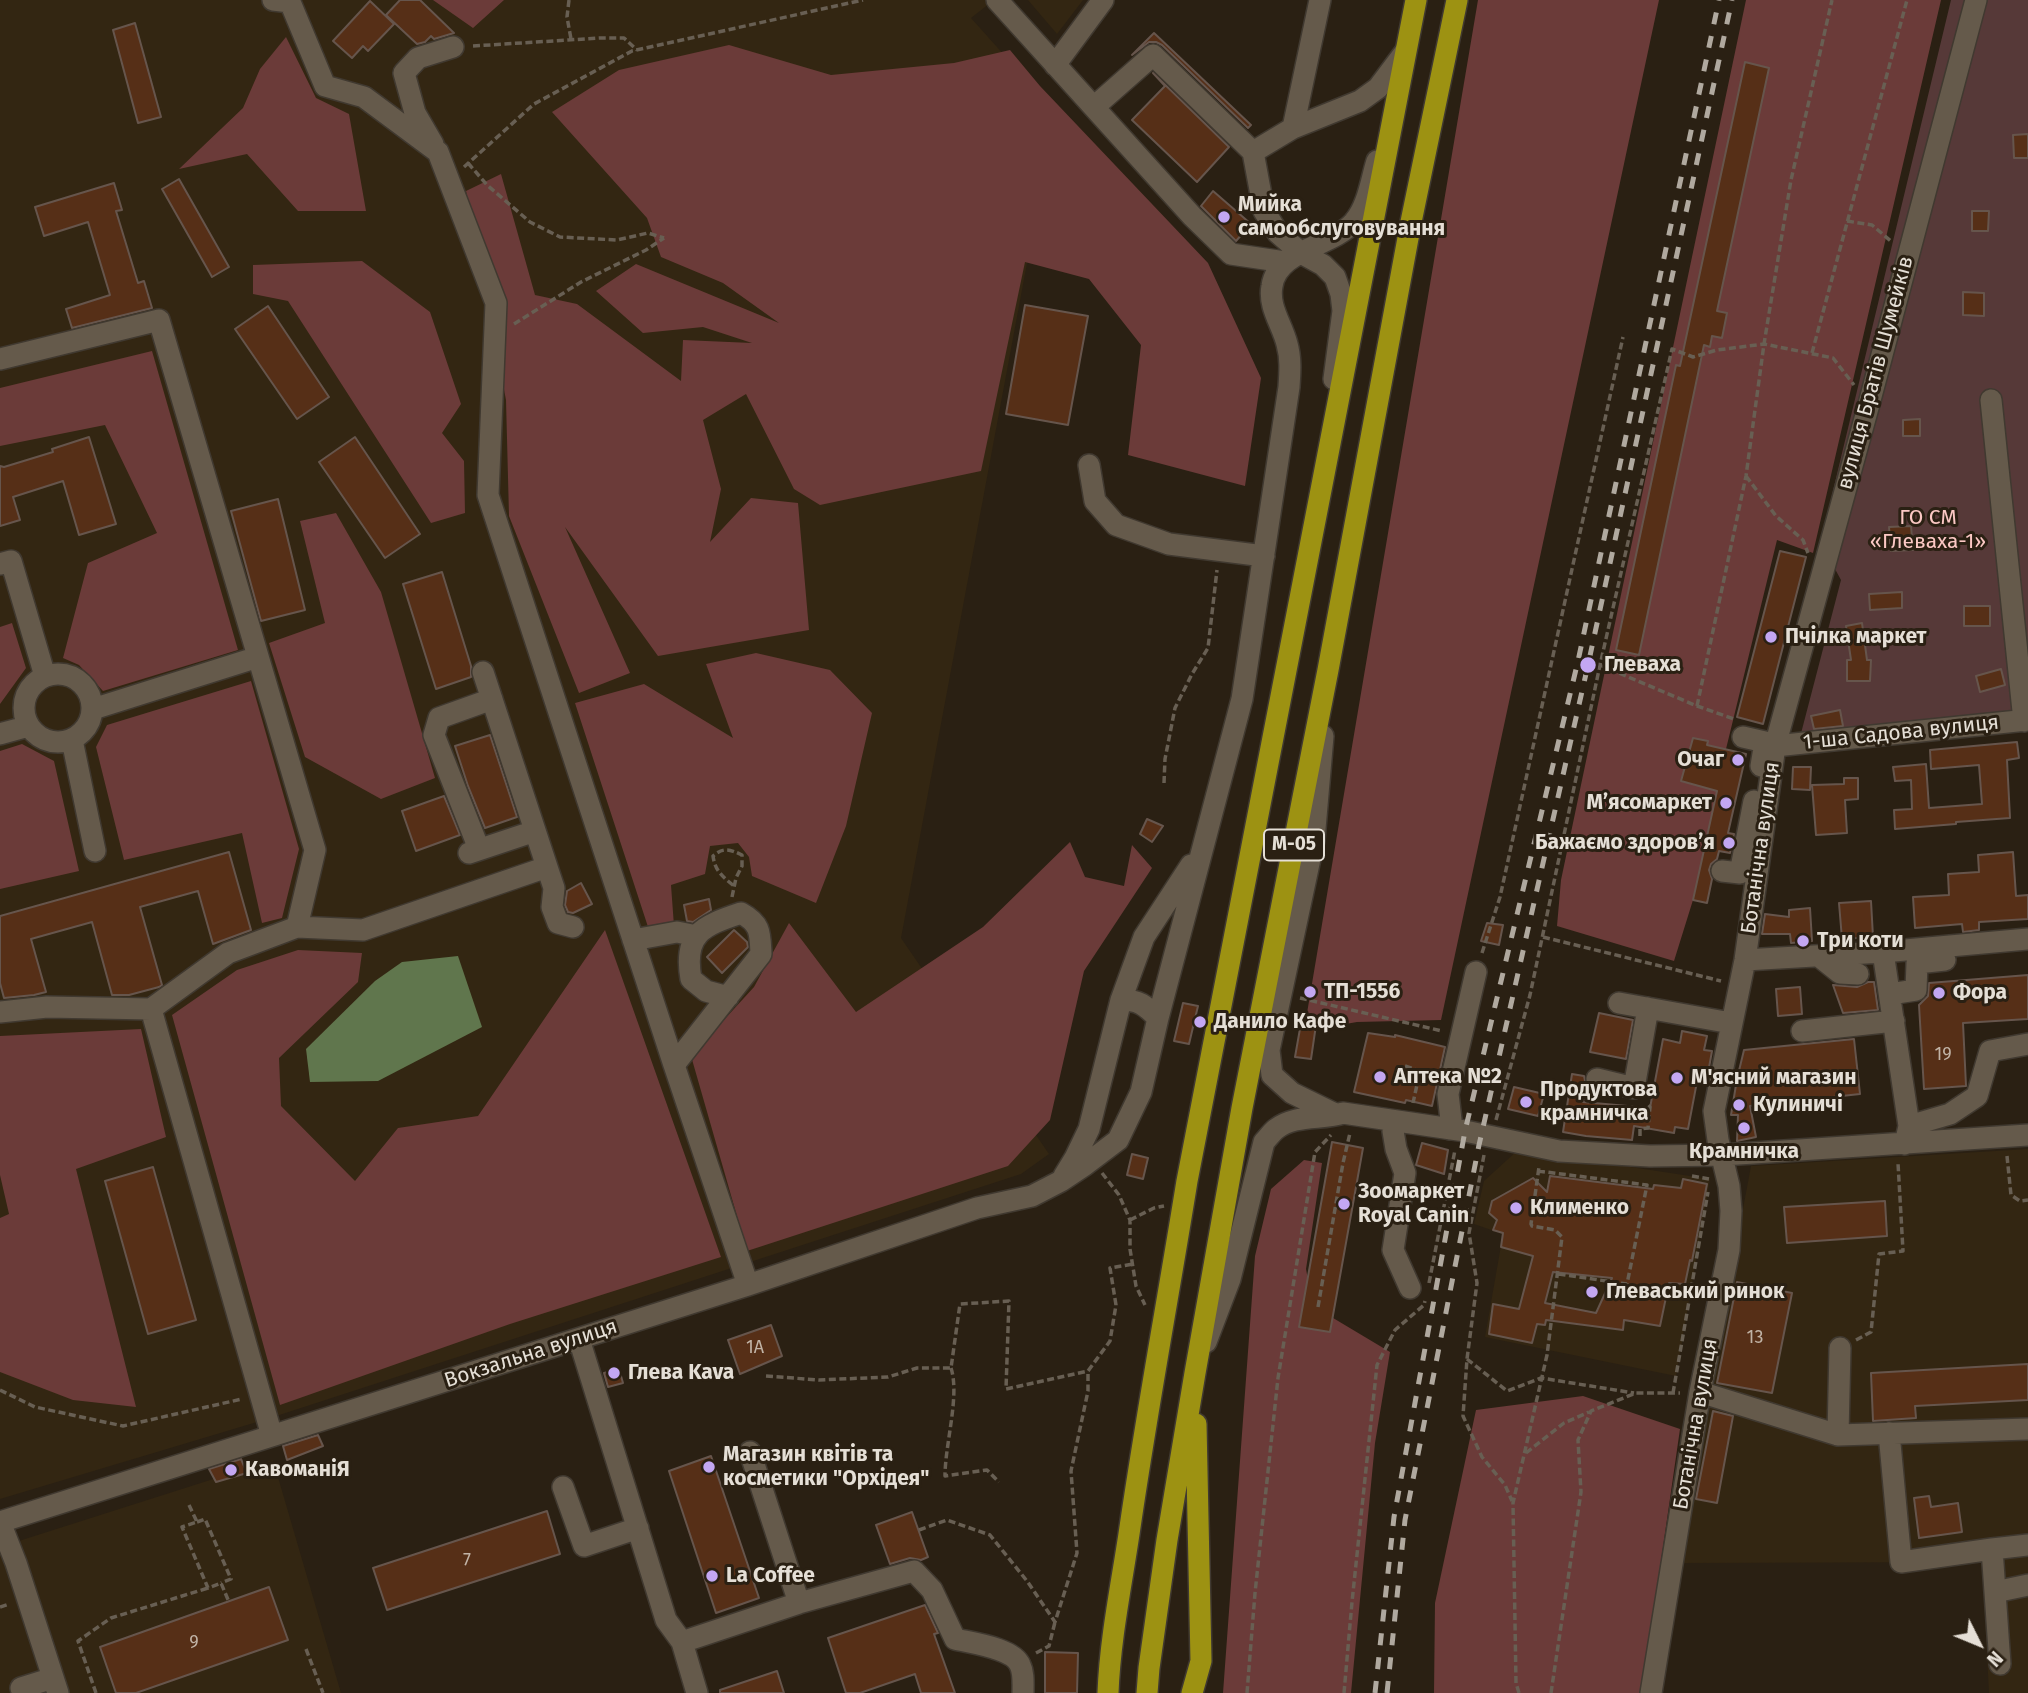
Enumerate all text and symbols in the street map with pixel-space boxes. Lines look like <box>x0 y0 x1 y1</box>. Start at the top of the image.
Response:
place label: Мийка самообслуговування <box>1238 192 1445 242</box>
marker: Мийка самообслуговування <box>1216 209 1232 225</box>
street label: вулиця Братів Шумейків <box>1833 254 1919 492</box>
park label: ГО СМ «Глеваха-1» <box>1870 505 1986 555</box>
place label: Пчілка маркет <box>1785 624 1926 650</box>
marker: Пчілка маркет <box>1763 629 1779 645</box>
place label: Глеваха <box>1604 652 1681 678</box>
marker: Глеваха <box>1578 655 1598 675</box>
street label: 1-ша Садова вулиця <box>1802 710 2000 756</box>
place label: Очаг <box>1677 747 1724 773</box>
marker: Очаг <box>1730 752 1746 768</box>
street label: Ботанічна вулиця <box>1736 760 1786 936</box>
place label: Мʼясомаркет <box>1586 790 1712 816</box>
marker: Мʼясомаркет <box>1718 795 1734 811</box>
road number: М-05 <box>1264 830 1324 860</box>
place label: Бажаємо здоровʼя <box>1535 830 1715 856</box>
marker: Бажаємо здоровʼя <box>1721 835 1737 851</box>
place label: Три коти <box>1817 928 1904 954</box>
marker: Три коти <box>1795 933 1811 949</box>
place label: ТП-1556 <box>1324 979 1400 1005</box>
place label: Фора <box>1953 980 2007 1006</box>
marker: ТП-1556 <box>1302 984 1318 1000</box>
marker: Фора <box>1931 985 1947 1001</box>
place label: Данило Кафе <box>1214 1009 1346 1035</box>
marker: Данило Кафе <box>1192 1014 1208 1030</box>
house number: 19 <box>1934 1044 1952 1066</box>
place label: Аптека №2 <box>1394 1064 1502 1090</box>
place label: М'ясний магазин <box>1691 1065 1857 1091</box>
marker: Аптека №2 <box>1372 1069 1388 1085</box>
marker: М'ясний магазин <box>1669 1070 1685 1086</box>
place label: Продуктова крамничка <box>1540 1077 1657 1127</box>
place label: Кулиничі <box>1753 1092 1843 1118</box>
marker: Продуктова крамничка <box>1518 1094 1534 1110</box>
marker: Кулиничі <box>1731 1097 1747 1113</box>
marker: Крамничка <box>1736 1120 1752 1136</box>
place label: Крамничка <box>1689 1139 1799 1165</box>
place label: Зоомаркет Royal Canin <box>1358 1179 1469 1229</box>
place label: Клименко <box>1530 1195 1629 1221</box>
marker: Зоомаркет Royal Canin <box>1336 1196 1352 1212</box>
marker: Клименко <box>1508 1200 1524 1216</box>
place label: Глеваський ринок <box>1606 1279 1785 1305</box>
marker: Глеваський ринок <box>1584 1284 1600 1300</box>
street label: Вокзальна вулиця <box>441 1314 621 1394</box>
house number: 13 <box>1747 1327 1763 1349</box>
street label: Ботанічна вулиця <box>1669 1336 1723 1512</box>
house number: 1А <box>746 1337 764 1359</box>
place label: Глева Kava <box>628 1360 734 1386</box>
marker: Глева Kava <box>606 1365 622 1381</box>
place label: Магазин квітів та косметики "Орхідея" <box>723 1442 929 1492</box>
place label: КавоманіЯ <box>245 1457 350 1483</box>
marker: Магазин квітів та косметики "Орхідея" <box>701 1459 717 1475</box>
marker: КавоманіЯ <box>223 1462 239 1478</box>
house number: 7 <box>463 1550 471 1572</box>
place label: La Coffee <box>726 1563 815 1589</box>
marker: La Coffee <box>704 1568 720 1584</box>
north arrow <box>1944 1609 2014 1679</box>
house number: 9 <box>189 1632 199 1654</box>
text: N <box>1982 1646 2007 1671</box>

